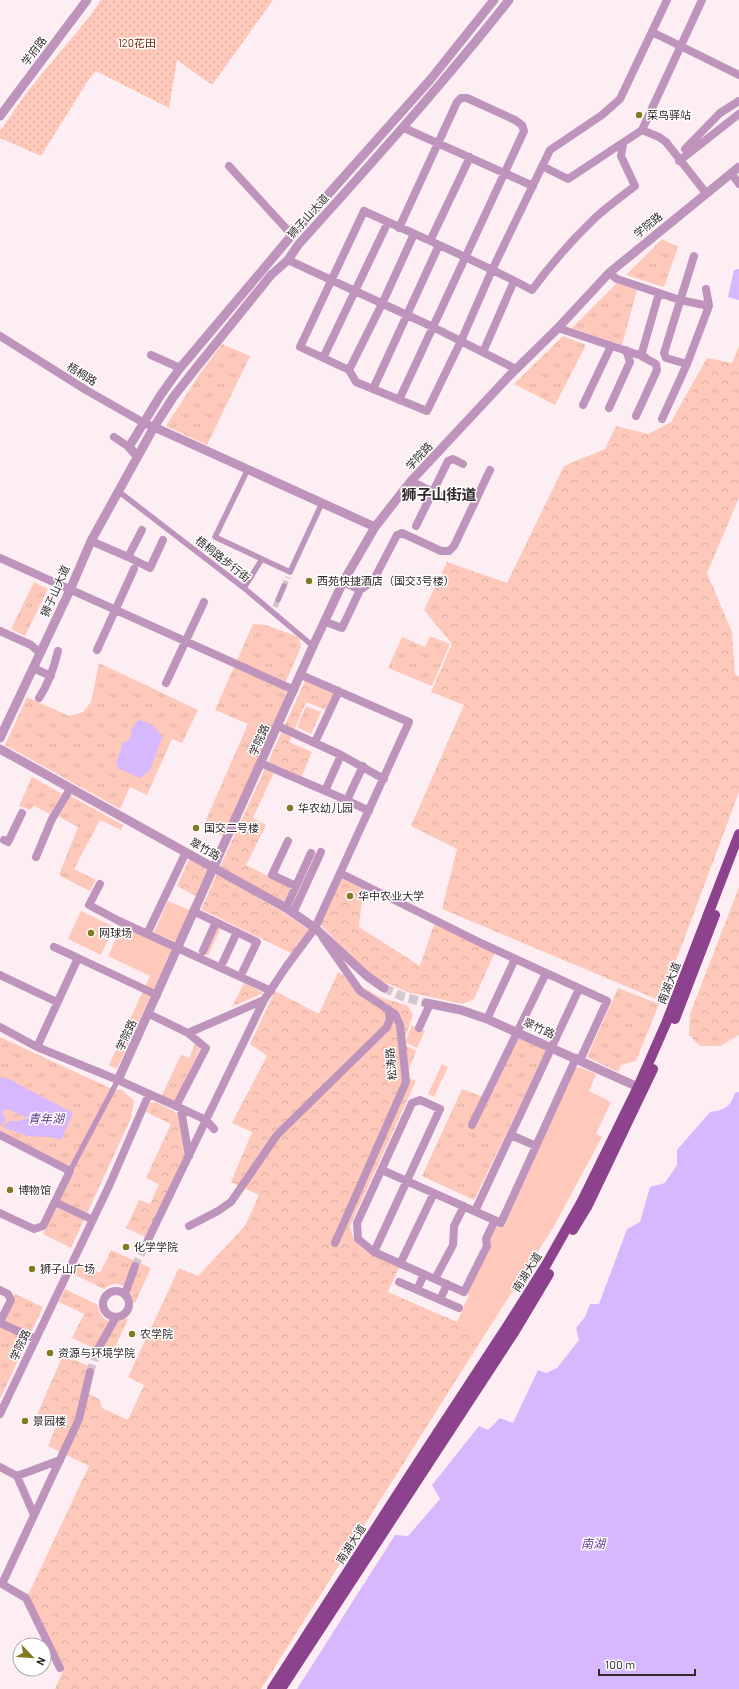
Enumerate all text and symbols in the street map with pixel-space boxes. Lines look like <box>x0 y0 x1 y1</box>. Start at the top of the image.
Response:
street label: 学府路 <box>18 34 49 68</box>
park label: 120花田 <box>118 36 156 49</box>
place label: 菜鸟驿站 <box>647 108 691 121</box>
marker: 菜鸟驿站 <box>634 110 644 120</box>
street label: 狮子山大道 <box>284 191 331 240</box>
street label: 学院路 <box>631 209 665 240</box>
street label: 梧桐路 <box>65 359 100 388</box>
street label: 学院路 <box>403 439 435 472</box>
district label: 狮子山街道 <box>401 485 477 503</box>
street label: 梧桐路步行街 <box>193 533 253 584</box>
street label: 狮子山大道 <box>37 563 72 619</box>
place label: 西苑快捷酒店（国交3号楼） <box>317 574 455 587</box>
marker: 西苑快捷酒店（国交3号楼） <box>304 576 314 586</box>
street label: 学院路 <box>246 722 271 758</box>
place label: 华农幼儿园 <box>298 801 353 814</box>
marker: 华农幼儿园 <box>285 803 295 813</box>
place label: 国交二号楼 <box>204 821 259 834</box>
marker: 国交二号楼 <box>191 823 201 833</box>
street label: 翠竹路 <box>188 835 223 862</box>
place label: 华中农业大学 <box>358 889 424 902</box>
marker: 华中农业大学 <box>345 891 355 901</box>
place label: 网球场 <box>99 926 132 939</box>
marker: 网球场 <box>86 928 96 938</box>
street label: 南湖大道 <box>655 960 682 1006</box>
street label: 翠竹路 <box>521 1015 557 1040</box>
street label: 学院路 <box>113 1017 138 1052</box>
street label: 松涛路 <box>383 1047 398 1081</box>
water label: 青年湖 <box>28 1111 66 1125</box>
place label: 博物馆 <box>18 1183 51 1196</box>
marker: 博物馆 <box>5 1185 15 1195</box>
place label: 化学学院 <box>134 1240 178 1253</box>
marker: 化学学院 <box>121 1242 131 1252</box>
street label: 南湖大道 <box>509 1250 544 1294</box>
place label: 狮子山广场 <box>40 1262 95 1275</box>
marker: 狮子山广场 <box>27 1264 37 1274</box>
street label: 学院路 <box>7 1327 32 1362</box>
place label: 农学院 <box>140 1327 173 1340</box>
marker: 农学院 <box>127 1329 137 1339</box>
place label: 资源与环境学院 <box>58 1346 135 1359</box>
marker: 资源与环境学院 <box>45 1348 55 1358</box>
place label: 景园楼 <box>33 1414 66 1427</box>
marker: 景园楼 <box>20 1416 30 1426</box>
street label: 南湖大道 <box>333 1522 368 1566</box>
water label: 南湖 <box>581 1536 607 1550</box>
north arrow <box>12 1637 52 1677</box>
scale bar <box>599 1651 695 1677</box>
text: N <box>34 1655 49 1668</box>
text: 100 m <box>605 1657 635 1671</box>

